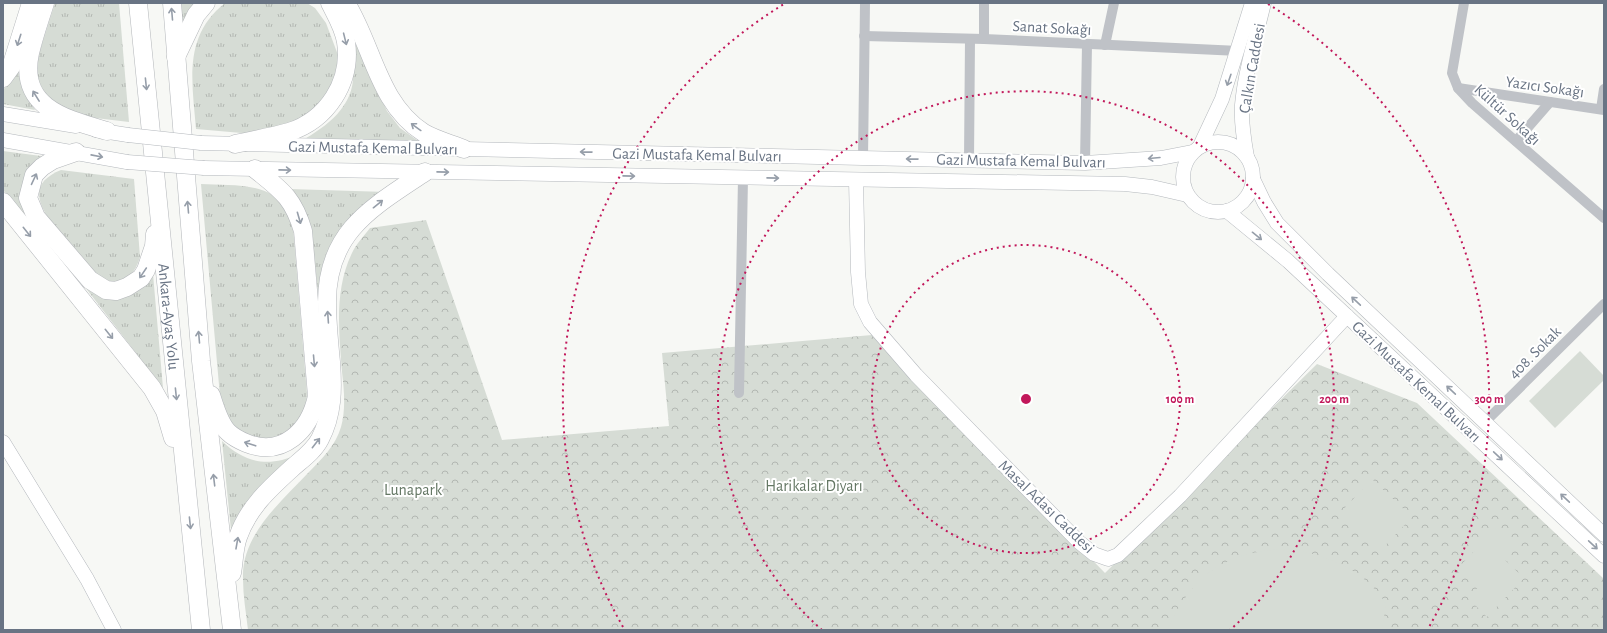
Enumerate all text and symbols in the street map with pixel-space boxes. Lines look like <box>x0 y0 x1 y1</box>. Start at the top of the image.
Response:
one-way arrow <box>169 8 176 21</box>
street label: Sanat Sokağı <box>1012 18 1092 38</box>
street label: Çalkın Caddesi <box>1236 22 1268 114</box>
one-way arrow <box>341 32 349 45</box>
one-way arrow <box>15 34 22 47</box>
one-way arrow <box>1224 74 1232 86</box>
street label: Yazıcı Sokağı <box>1505 74 1585 100</box>
one-way arrow <box>142 77 149 90</box>
street label: Kültür Sokağı <box>1471 81 1543 148</box>
one-way arrow <box>32 90 40 102</box>
one-way arrow <box>411 123 422 132</box>
street label: Gazi Mustafa Kemal Bulvarı <box>288 139 458 157</box>
street label: Gazi Mustafa Kemal Bulvarı <box>612 146 782 164</box>
one-way arrow <box>580 148 593 155</box>
street label: Gazi Mustafa Kemal Bulvarı <box>936 152 1106 170</box>
one-way arrow <box>90 153 103 161</box>
one-way arrow <box>906 155 919 163</box>
one-way arrow <box>1148 155 1161 162</box>
one-way arrow <box>278 166 291 173</box>
one-way arrow <box>436 168 449 176</box>
one-way arrow <box>622 172 635 179</box>
one-way arrow <box>30 173 38 185</box>
one-way arrow <box>766 174 779 182</box>
one-way arrow <box>372 200 383 209</box>
one-way arrow <box>184 201 191 214</box>
one-way arrow <box>296 211 303 224</box>
one-way arrow <box>23 227 32 238</box>
one-way arrow <box>1252 232 1263 240</box>
street label: Ankara-Ayaş Yolu <box>155 262 182 371</box>
one-way arrow <box>139 268 147 279</box>
one-way arrow <box>1351 296 1361 305</box>
one-way arrow <box>324 311 331 324</box>
street label: Gazi Mustafa Kemal Bulvarı <box>1349 318 1484 445</box>
street label: 408. Sokak <box>1505 323 1564 382</box>
one-way arrow <box>104 328 113 339</box>
one-way arrow <box>195 331 202 344</box>
one-way arrow <box>310 354 317 367</box>
one-way arrow <box>1446 386 1456 395</box>
one-way arrow <box>173 387 180 400</box>
centre of rings <box>1019 392 1033 406</box>
text: 100 m <box>1166 393 1194 405</box>
text: 200 m <box>1319 393 1349 405</box>
text: 300 m <box>1474 393 1504 405</box>
one-way arrow <box>312 438 321 449</box>
one-way arrow <box>244 440 257 447</box>
one-way arrow <box>1492 451 1502 460</box>
street label: Masal Adası Caddesi <box>995 457 1097 556</box>
one-way arrow <box>210 474 218 487</box>
park label: Harikalar Diyarı <box>765 478 863 495</box>
park label: Lunapark <box>384 482 443 498</box>
one-way arrow <box>1561 494 1571 503</box>
one-way arrow <box>186 516 193 529</box>
one-way arrow <box>233 537 241 550</box>
one-way arrow <box>1587 540 1597 549</box>

